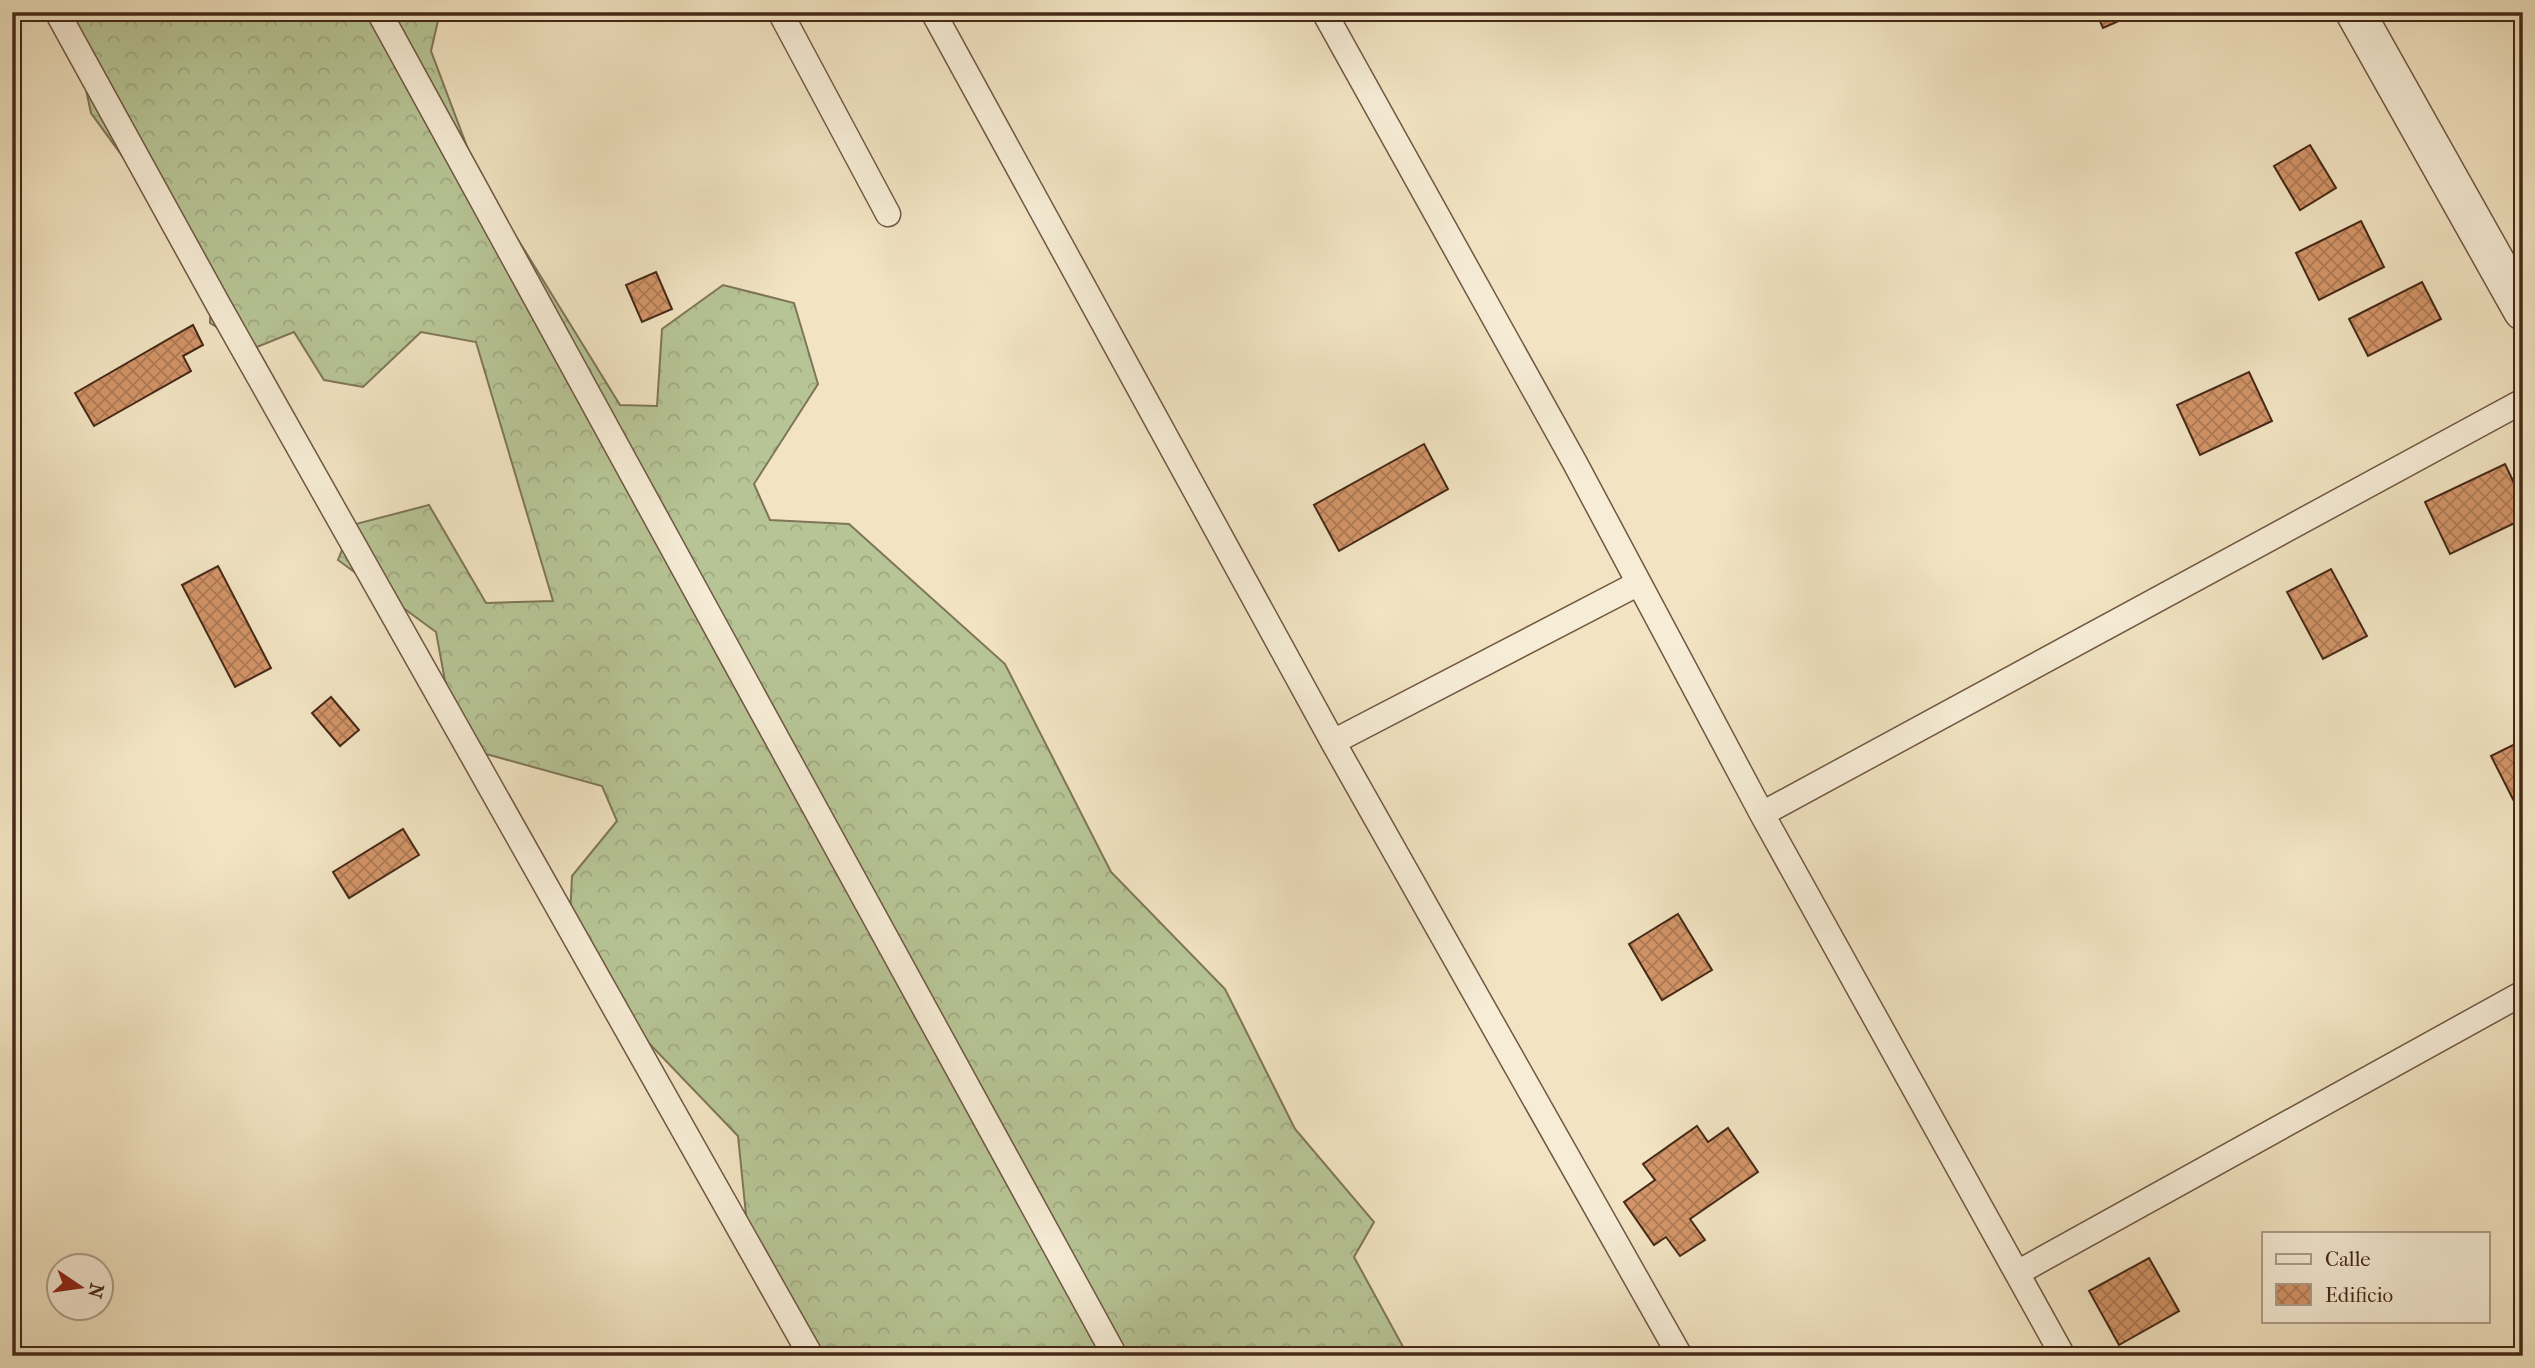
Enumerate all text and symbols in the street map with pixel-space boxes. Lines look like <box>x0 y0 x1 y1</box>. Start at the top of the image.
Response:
legend <box>2262 1232 2490 1322</box>
text: Calle <box>2325 1247 2371 1271</box>
north arrow <box>46 1252 116 1322</box>
text: N <box>83 1281 108 1301</box>
text: Edificio <box>2325 1283 2393 1307</box>

